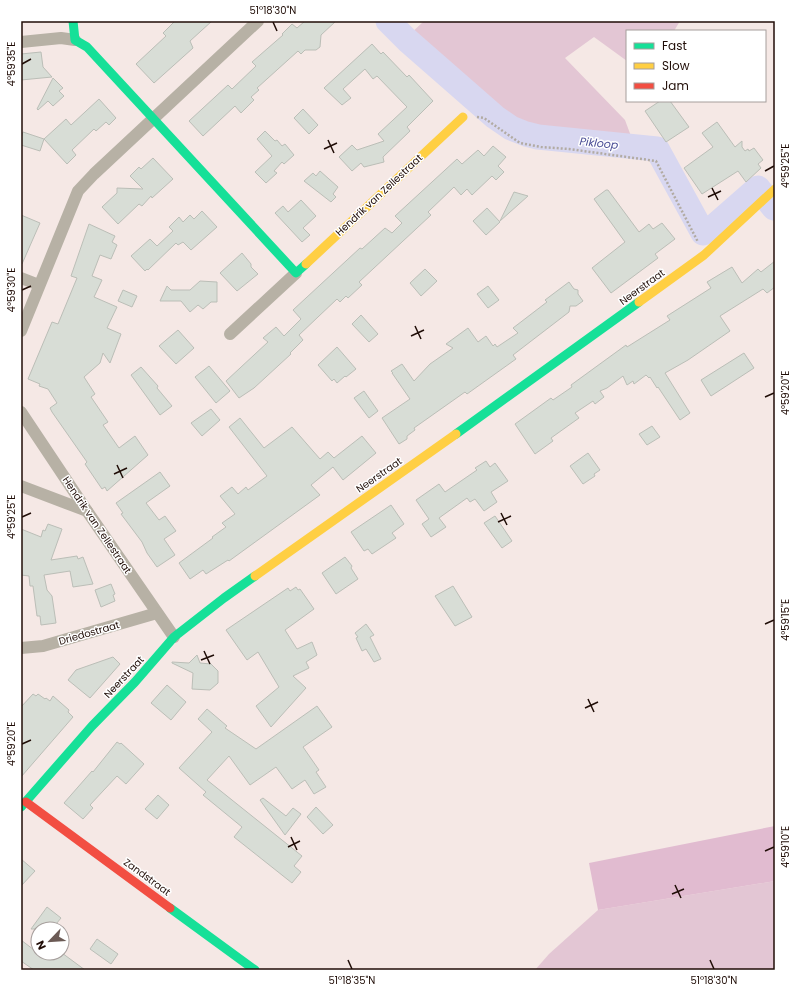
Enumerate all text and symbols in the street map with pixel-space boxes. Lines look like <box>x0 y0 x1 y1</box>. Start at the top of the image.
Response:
text: 51°18'30"N <box>250 3 296 18</box>
legend <box>626 30 766 102</box>
text: Fast <box>662 37 687 54</box>
text: 4°59'35"E <box>4 42 19 86</box>
text: Slow <box>662 57 690 74</box>
text: Jam <box>662 77 689 94</box>
water label: Pikloop <box>579 133 619 153</box>
text: 4°59'25"E <box>778 144 793 188</box>
street label: Hendrik van Zellestraat <box>332 150 426 239</box>
street label: Neerstraat <box>616 265 668 309</box>
text: 4°59'30"E <box>4 268 19 312</box>
text: 4°59'20"E <box>778 371 793 415</box>
street label: Neerstraat <box>353 453 405 496</box>
street label: Hendrik van Zellestraat <box>59 473 135 577</box>
text: 4°59'25"E <box>4 495 19 539</box>
text: 4°59'15"E <box>778 599 793 641</box>
street label: Driedostraat <box>57 617 121 649</box>
street label: Neerstraat <box>100 652 148 701</box>
text: 4°59'20"E <box>4 722 19 766</box>
text: 4°59'10"E <box>778 826 793 868</box>
street label: Zandstraat <box>120 855 174 899</box>
north arrow <box>30 921 70 961</box>
text: N <box>32 938 50 952</box>
text: 51°18'35"N <box>329 973 375 988</box>
text: 51°18'30"N <box>691 973 737 988</box>

